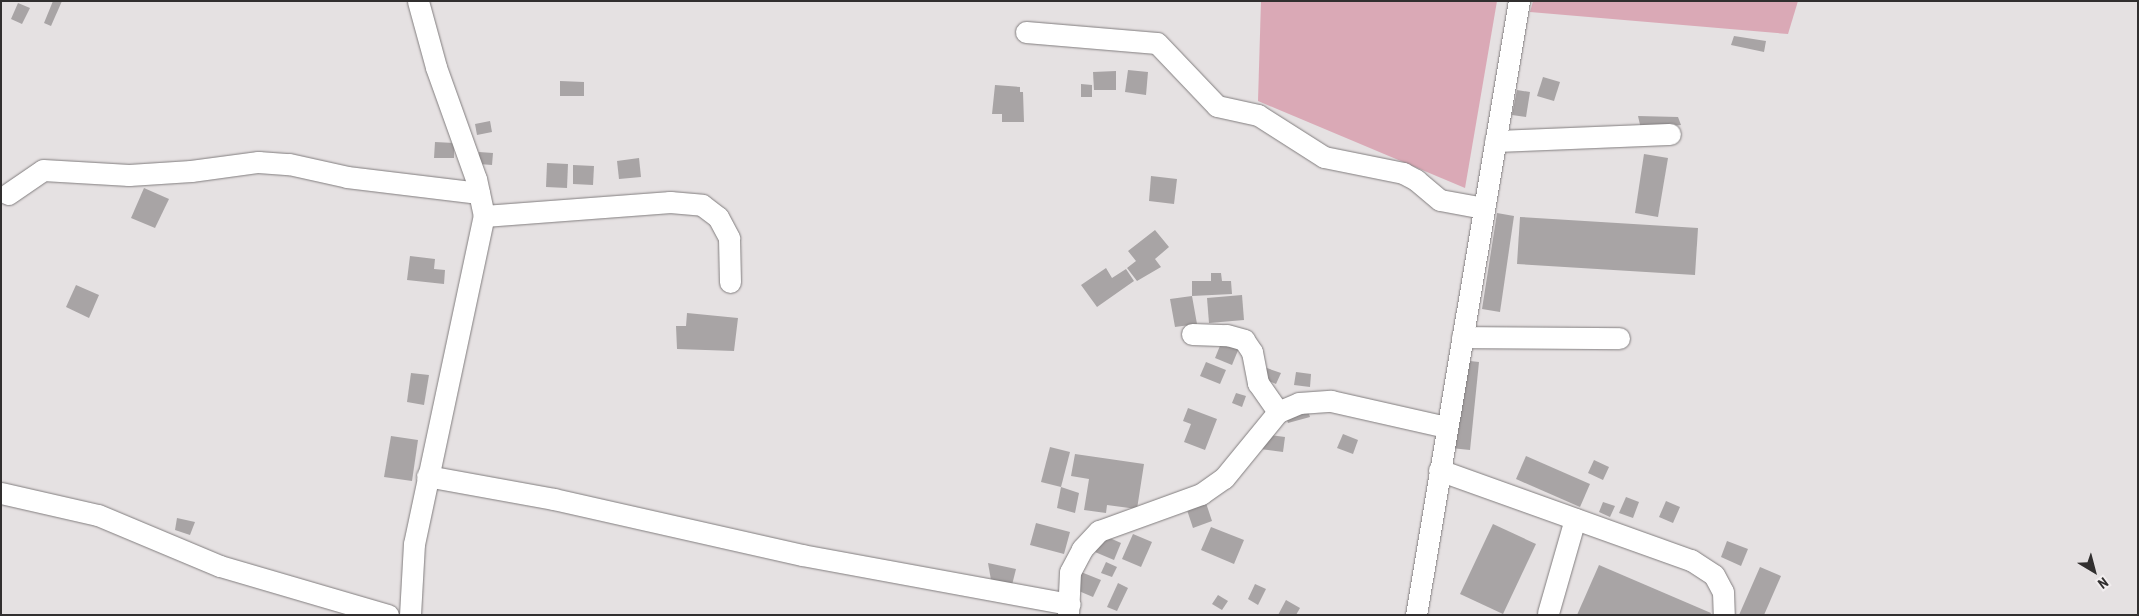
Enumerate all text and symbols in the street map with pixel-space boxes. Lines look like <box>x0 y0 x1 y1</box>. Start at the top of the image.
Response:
north arrow <box>2069 546 2119 596</box>
text: N <box>2095 574 2111 592</box>

